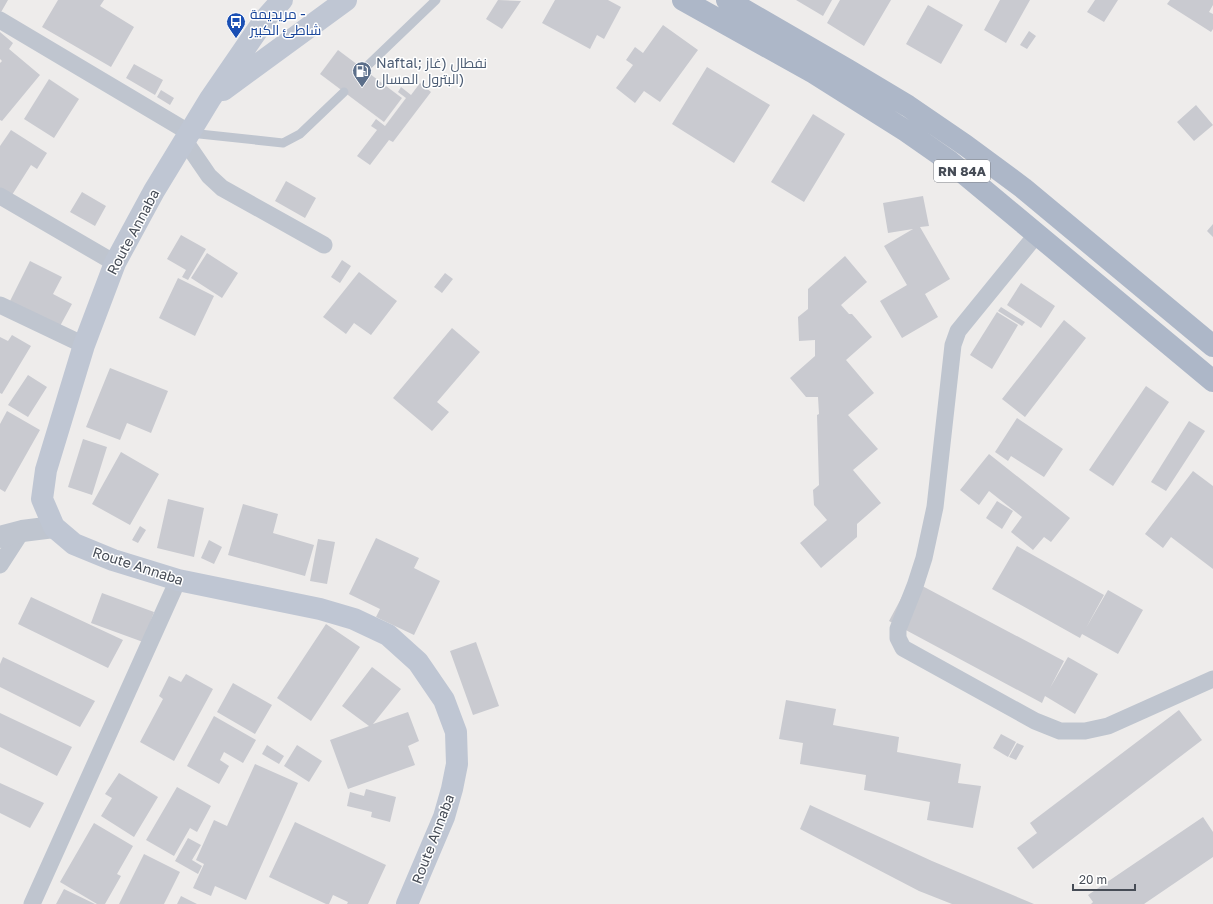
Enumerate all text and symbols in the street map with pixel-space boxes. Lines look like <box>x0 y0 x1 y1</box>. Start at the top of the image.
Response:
place label: مريديمة - شاطئ الكبير <box>249 5 321 38</box>
bus stop icon: مريديمة - شاطئ الكبير <box>225 11 247 39</box>
place label: Naftal; نفطال (غاز البترول المسال) <box>376 54 487 88</box>
fuel station icon: Naftal; نفطال (غاز البترول المسال) <box>351 60 373 88</box>
road number: RN 84A <box>934 160 990 182</box>
street label: Route Annaba <box>103 186 162 277</box>
street label: Route Annaba <box>91 543 186 588</box>
street label: Route Annaba <box>408 792 457 886</box>
scale bar <box>1073 866 1135 892</box>
text: 20 m <box>1079 872 1107 887</box>

